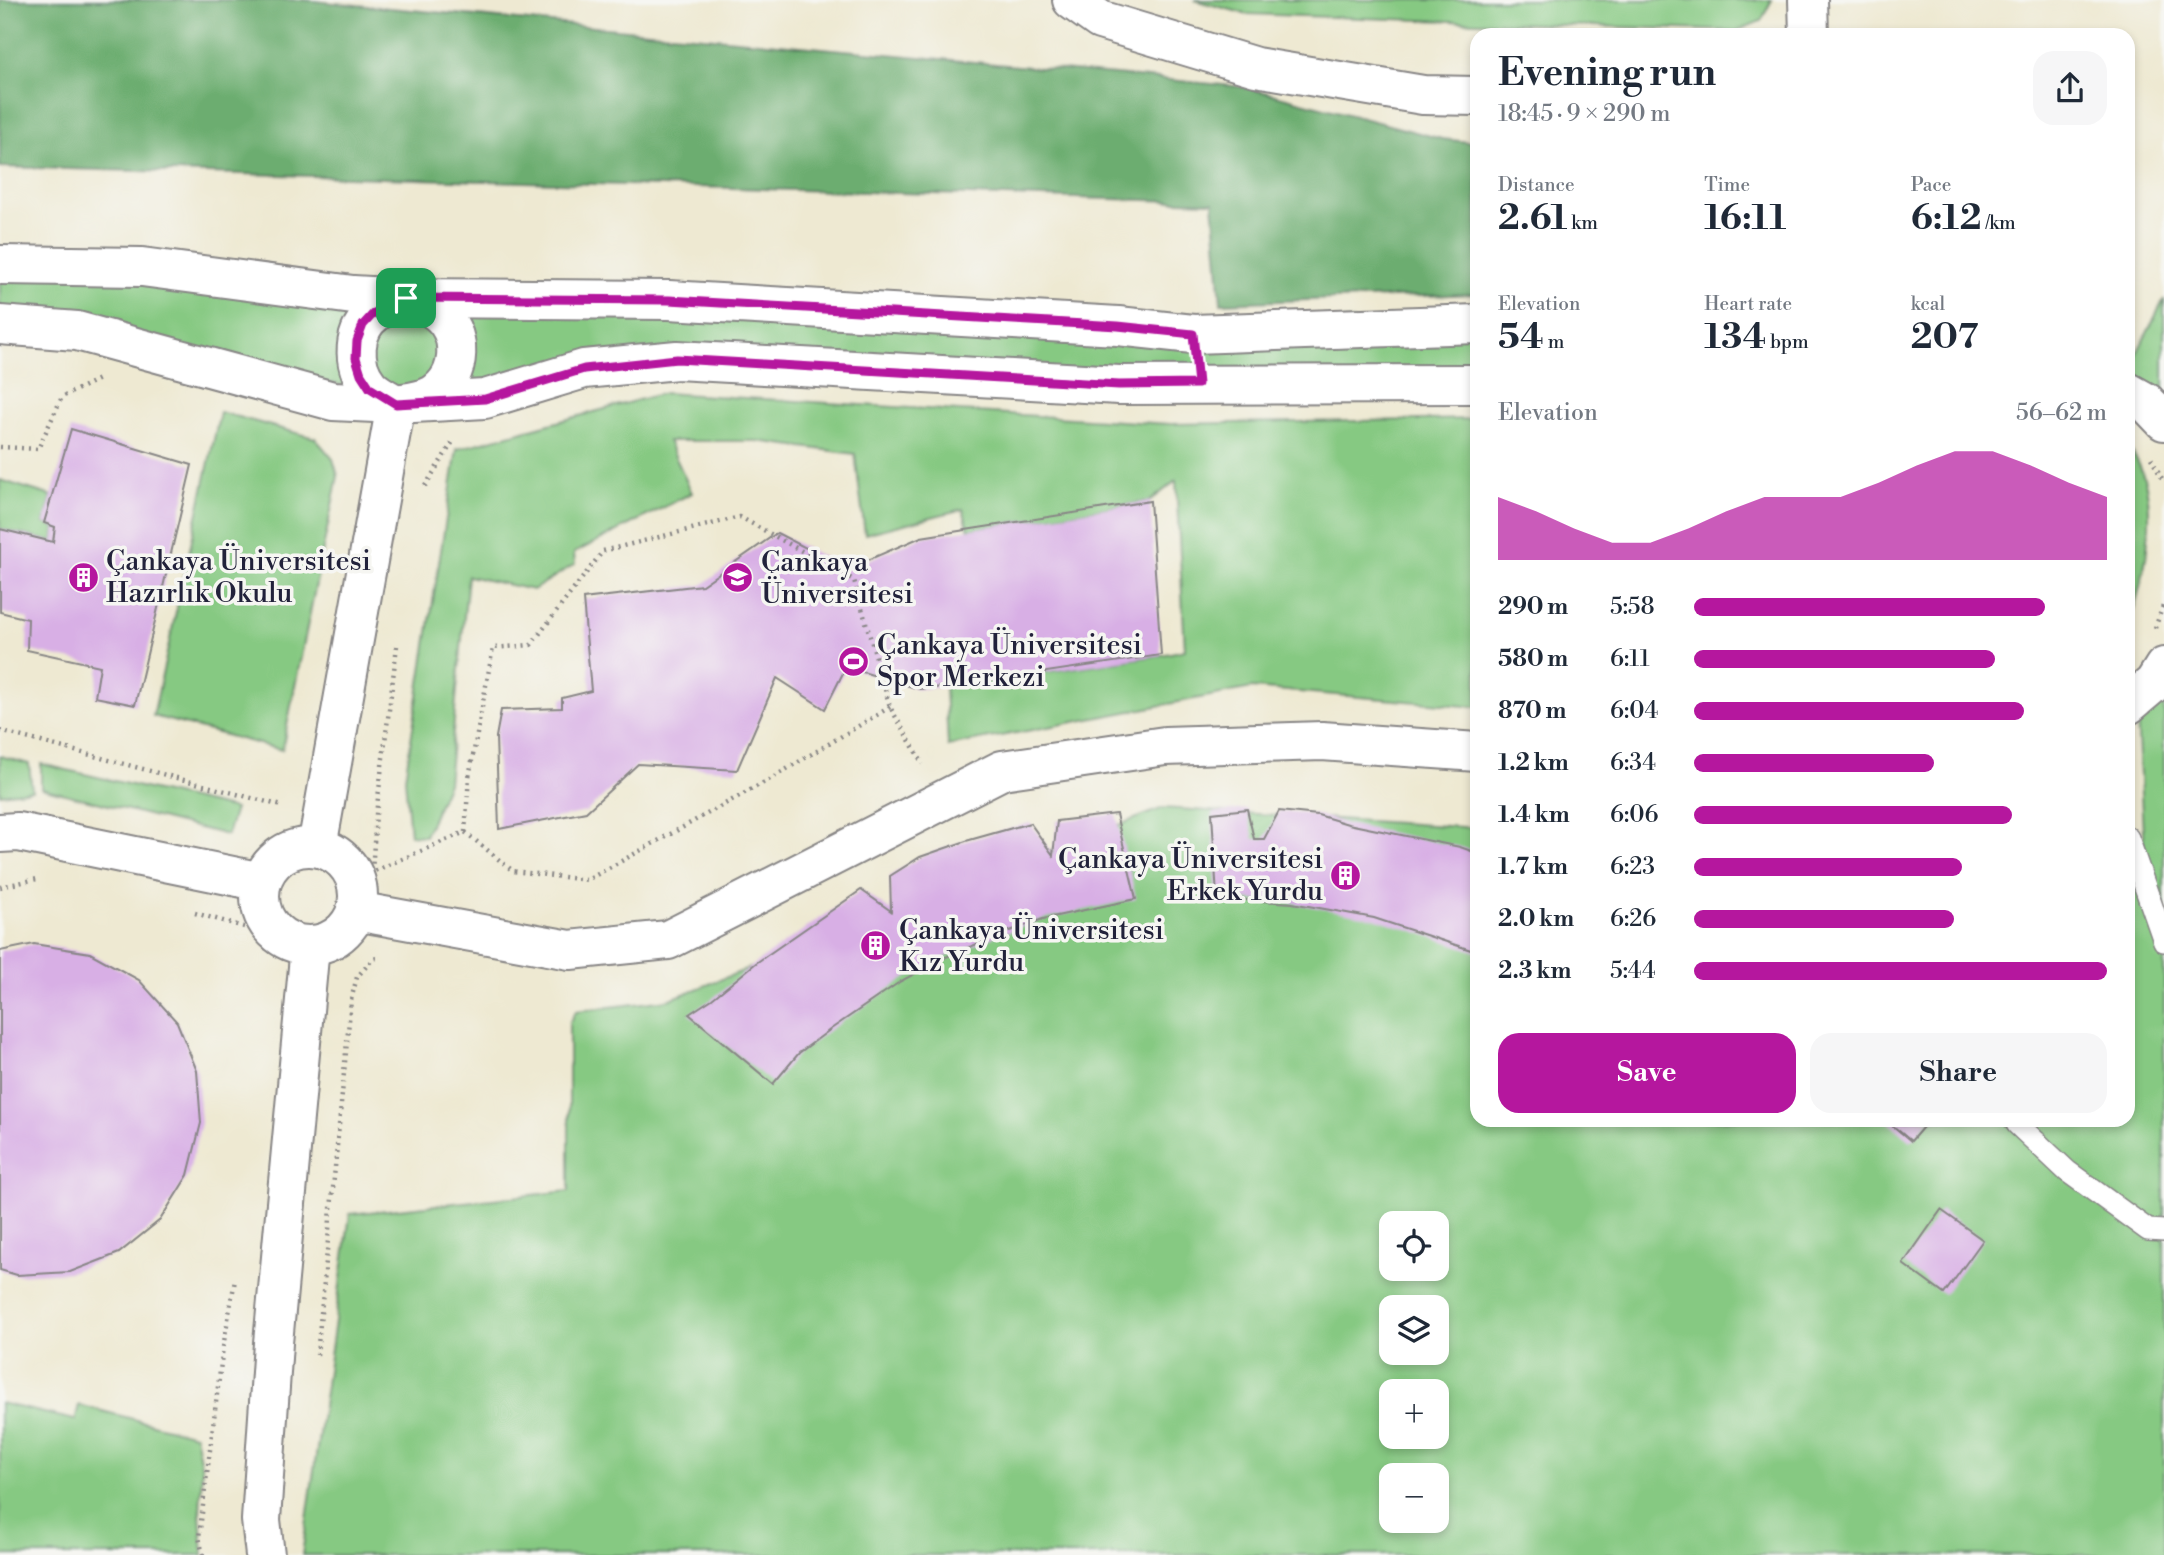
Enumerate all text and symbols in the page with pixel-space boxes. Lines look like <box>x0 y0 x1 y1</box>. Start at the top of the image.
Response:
text: Evening run <box>1498 50 1716 97</box>
button: share <box>2033 51 2107 125</box>
text: 18:45 · 9 × 290 m <box>1498 100 1670 128</box>
text: Distance <box>1498 173 1575 197</box>
text: Time <box>1704 173 1750 197</box>
text: Pace <box>1911 173 1951 197</box>
text: 2.61 <box>1498 197 1567 240</box>
text: 16:11 <box>1704 197 1786 240</box>
text: 6:12 <box>1911 197 1982 240</box>
text: km <box>1567 211 1598 235</box>
text: /km <box>1982 211 2016 235</box>
pin <box>376 268 436 328</box>
icon: arrive <box>387 279 425 317</box>
text: Elevation <box>1498 292 1580 316</box>
text: Heart rate <box>1704 292 1792 316</box>
text: kcal <box>1911 292 1945 316</box>
text: 54 <box>1498 316 1544 359</box>
text: 134 <box>1704 316 1766 359</box>
text: 207 <box>1911 316 1978 359</box>
text: m <box>1544 330 1564 354</box>
text: bpm <box>1766 330 1809 354</box>
text: Elevation <box>1498 399 1598 427</box>
text: 56–62 m <box>2016 399 2107 427</box>
place label: Çankaya Üniversitesi Hazırlık Okulu <box>106 543 371 611</box>
place label: Çankaya Üniversitesi <box>761 545 913 612</box>
building icon: Çankaya Üniversitesi Hazırlık Okulu <box>66 560 100 594</box>
school or university icon: Çankaya Üniversitesi <box>721 561 755 595</box>
text: 290 m <box>1498 593 1568 621</box>
text: 5:58 <box>1610 593 1655 621</box>
place label: Çankaya Üniversitesi Spor Merkezi <box>877 627 1142 695</box>
sports icon: Çankaya Üniversitesi Spor Merkezi <box>837 644 871 678</box>
text: 580 m <box>1498 645 1568 673</box>
text: 6:11 <box>1610 645 1650 673</box>
text: 870 m <box>1498 697 1566 725</box>
text: 6:04 <box>1610 697 1658 725</box>
text: 1.2 km <box>1498 749 1569 777</box>
text: 6:34 <box>1610 749 1656 777</box>
text: 1.4 km <box>1498 801 1570 829</box>
text: 6:06 <box>1610 801 1658 829</box>
place label: Çankaya Üniversitesi Erkek Yurdu <box>1058 841 1323 909</box>
text: 1.7 km <box>1498 853 1568 881</box>
text: 6:23 <box>1610 853 1655 881</box>
building icon: Çankaya Üniversitesi Erkek Yurdu <box>1329 858 1363 892</box>
text: 2.0 km <box>1498 905 1574 933</box>
text: 6:26 <box>1610 905 1656 933</box>
place label: Çankaya Üniversitesi Kız Yurdu <box>899 912 1164 980</box>
building icon: Çankaya Üniversitesi Kız Yurdu <box>859 929 893 963</box>
text: 2.3 km <box>1498 957 1571 985</box>
text: 5:44 <box>1610 957 1656 985</box>
button: Save <box>1498 1033 1796 1113</box>
button: Share <box>1810 1033 2107 1113</box>
map controls <box>1379 1211 1449 1533</box>
button: locate <box>1379 1211 1449 1281</box>
button: layers <box>1379 1295 1449 1365</box>
button: + <box>1379 1379 1449 1449</box>
button: − <box>1379 1463 1449 1533</box>

